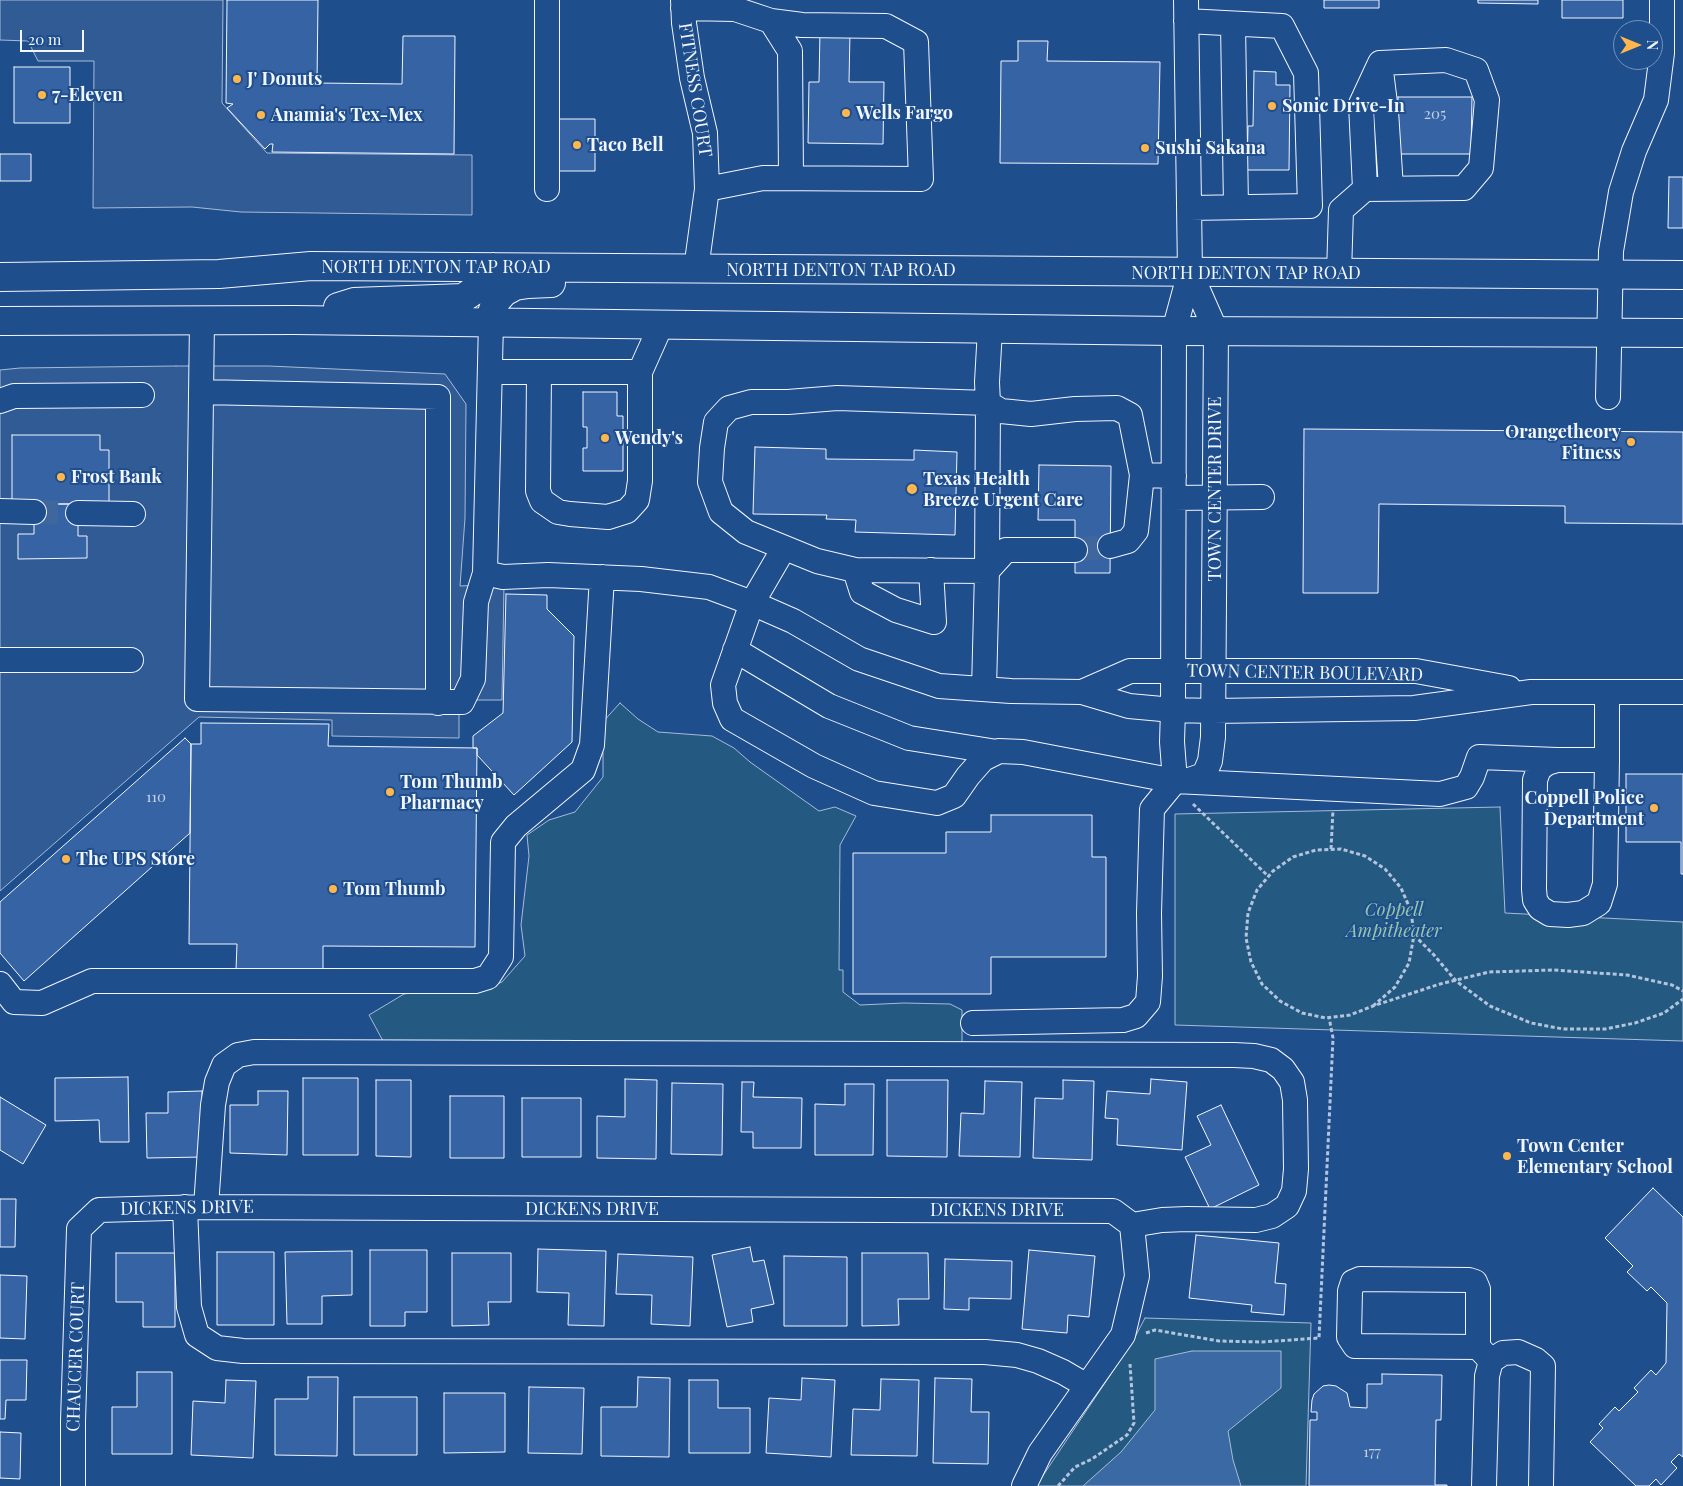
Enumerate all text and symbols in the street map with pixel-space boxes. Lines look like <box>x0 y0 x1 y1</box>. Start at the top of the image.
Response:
scale bar <box>22 20 86 52</box>
north arrow <box>1613 20 1663 70</box>
street label: FITNESS COURT <box>674 21 716 159</box>
text: 20 m <box>28 29 61 49</box>
text: N <box>1643 40 1662 50</box>
place label: J' Donuts <box>247 68 322 90</box>
marker: J' Donuts <box>231 73 243 85</box>
place label: 7-Eleven <box>52 84 123 106</box>
marker: 7-Eleven <box>36 89 48 101</box>
place label: Sonic Drive-In <box>1282 95 1405 117</box>
marker: Sonic Drive-In <box>1266 100 1278 112</box>
place label: Wells Fargo <box>856 102 953 124</box>
place label: Anamia's Tex-Mex <box>271 104 423 126</box>
house number: 205 <box>1424 105 1446 123</box>
marker: Wells Fargo <box>840 107 852 119</box>
marker: Anamia's Tex-Mex <box>255 109 267 121</box>
place label: Taco Bell <box>587 134 664 156</box>
place label: Sushi Sakana <box>1155 137 1266 159</box>
marker: Taco Bell <box>571 139 583 151</box>
marker: Sushi Sakana <box>1139 142 1151 154</box>
street label: NORTH DENTON TAP ROAD <box>321 256 551 278</box>
street label: NORTH DENTON TAP ROAD <box>726 259 956 281</box>
street label: NORTH DENTON TAP ROAD <box>1131 262 1361 284</box>
street label: TOWN CENTER DRIVE <box>1204 396 1226 582</box>
place label: Orangetheory Fitness <box>1505 421 1621 464</box>
place label: Wendy's <box>615 427 683 449</box>
marker: Wendy's <box>599 432 611 444</box>
marker: Orangetheory Fitness <box>1625 436 1637 448</box>
place label: Frost Bank <box>71 466 162 488</box>
place label: Texas Health Breeze Urgent Care <box>923 468 1083 510</box>
marker: Frost Bank <box>55 471 67 483</box>
marker: Texas Health Breeze Urgent Care <box>905 482 919 496</box>
street label: TOWN CENTER BOULEVARD <box>1187 660 1423 686</box>
place label: Tom Thumb Pharmacy <box>400 771 503 814</box>
marker: Tom Thumb Pharmacy <box>384 786 396 798</box>
place label: Coppell Police Department <box>1524 787 1644 830</box>
house number: 110 <box>146 788 166 806</box>
marker: Coppell Police Department <box>1648 802 1660 814</box>
place label: The UPS Store <box>76 848 195 870</box>
marker: The UPS Store <box>60 853 72 865</box>
place label: Tom Thumb <box>343 878 446 900</box>
marker: Tom Thumb <box>327 883 339 895</box>
park label: Coppell Ampitheater <box>1346 899 1442 942</box>
place label: Town Center Elementary School <box>1517 1135 1673 1178</box>
marker: Town Center Elementary School <box>1501 1150 1513 1162</box>
street label: DICKENS DRIVE <box>120 1196 254 1220</box>
street label: DICKENS DRIVE <box>525 1198 659 1220</box>
street label: DICKENS DRIVE <box>930 1199 1064 1221</box>
street label: CHAUCER COURT <box>63 1282 89 1432</box>
house number: 177 <box>1363 1443 1381 1461</box>

